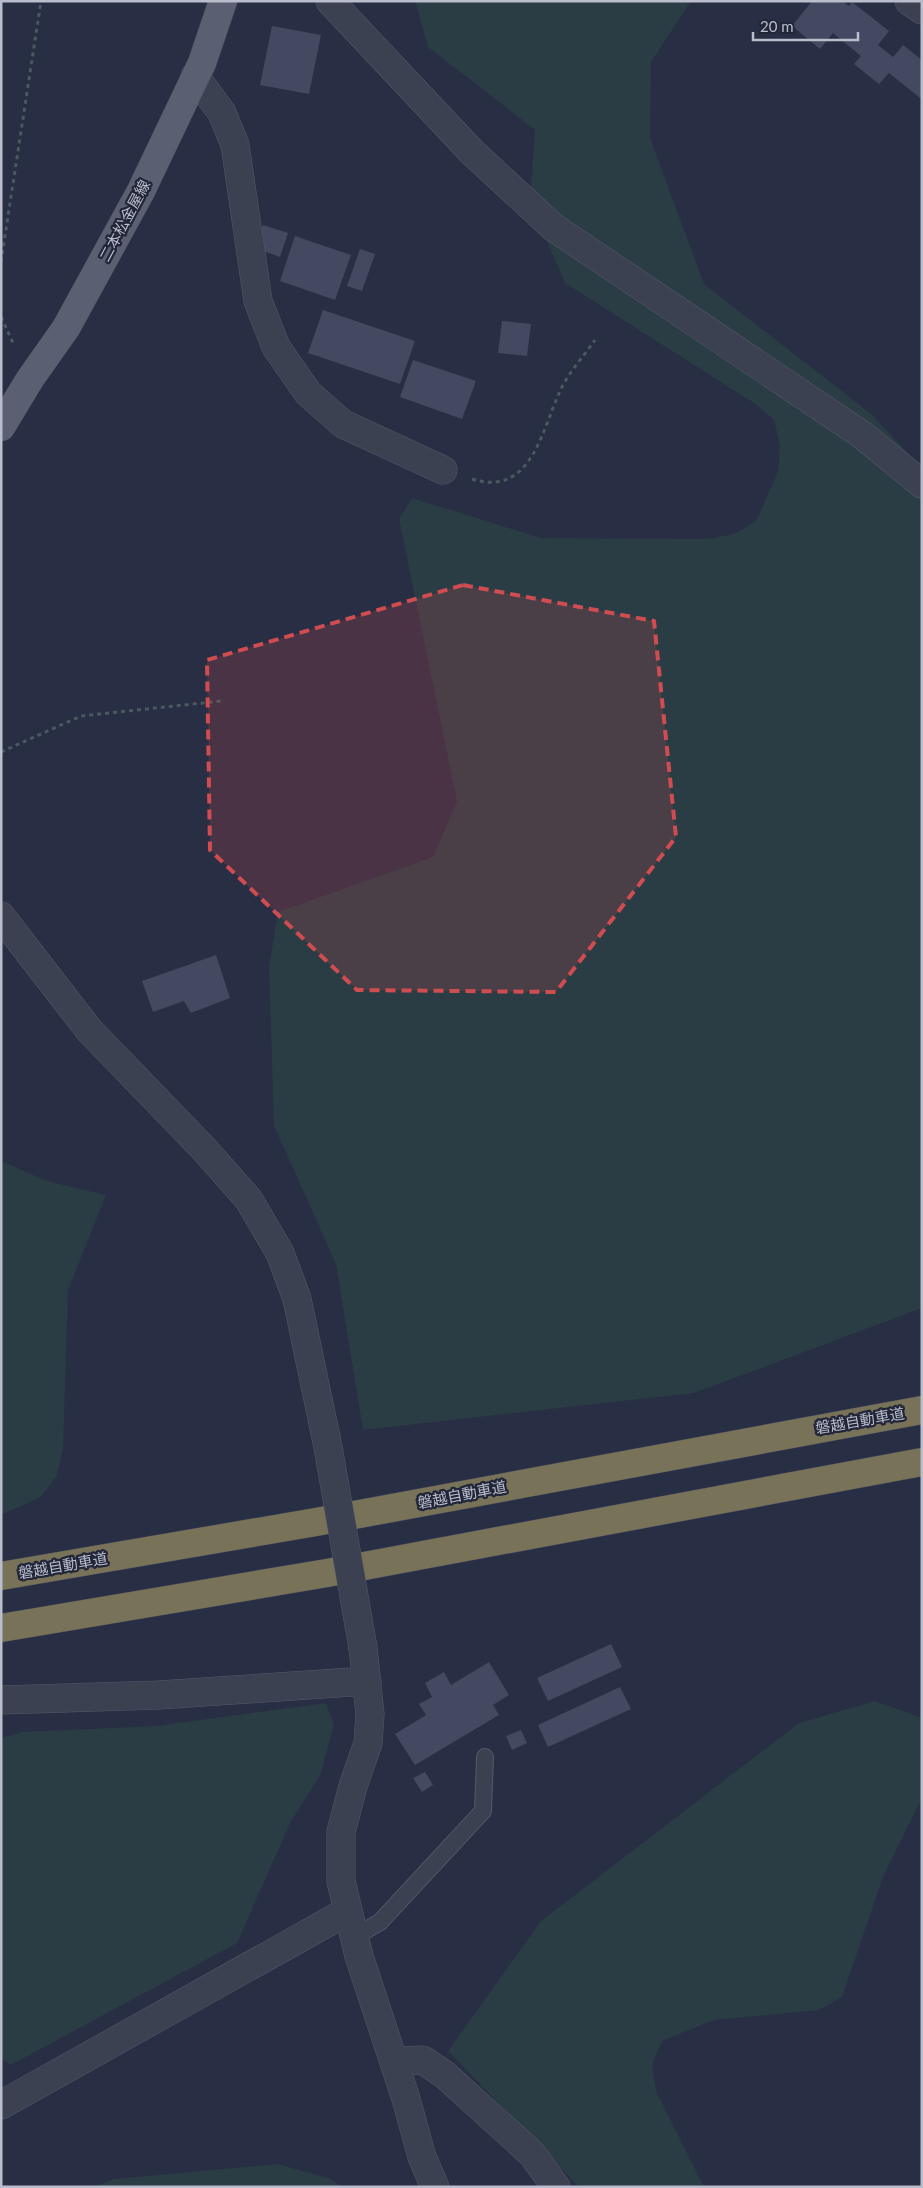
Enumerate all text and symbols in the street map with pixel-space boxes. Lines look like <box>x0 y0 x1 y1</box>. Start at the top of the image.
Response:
scale bar <box>753 10 858 42</box>
text: 20 m <box>760 17 794 35</box>
street label: 二本松金屋線 <box>95 177 153 264</box>
street label: 磐越自動車道 <box>814 1403 906 1437</box>
street label: 磐越自動車道 <box>416 1477 508 1511</box>
street label: 磐越自動車道 <box>17 1548 109 1582</box>

